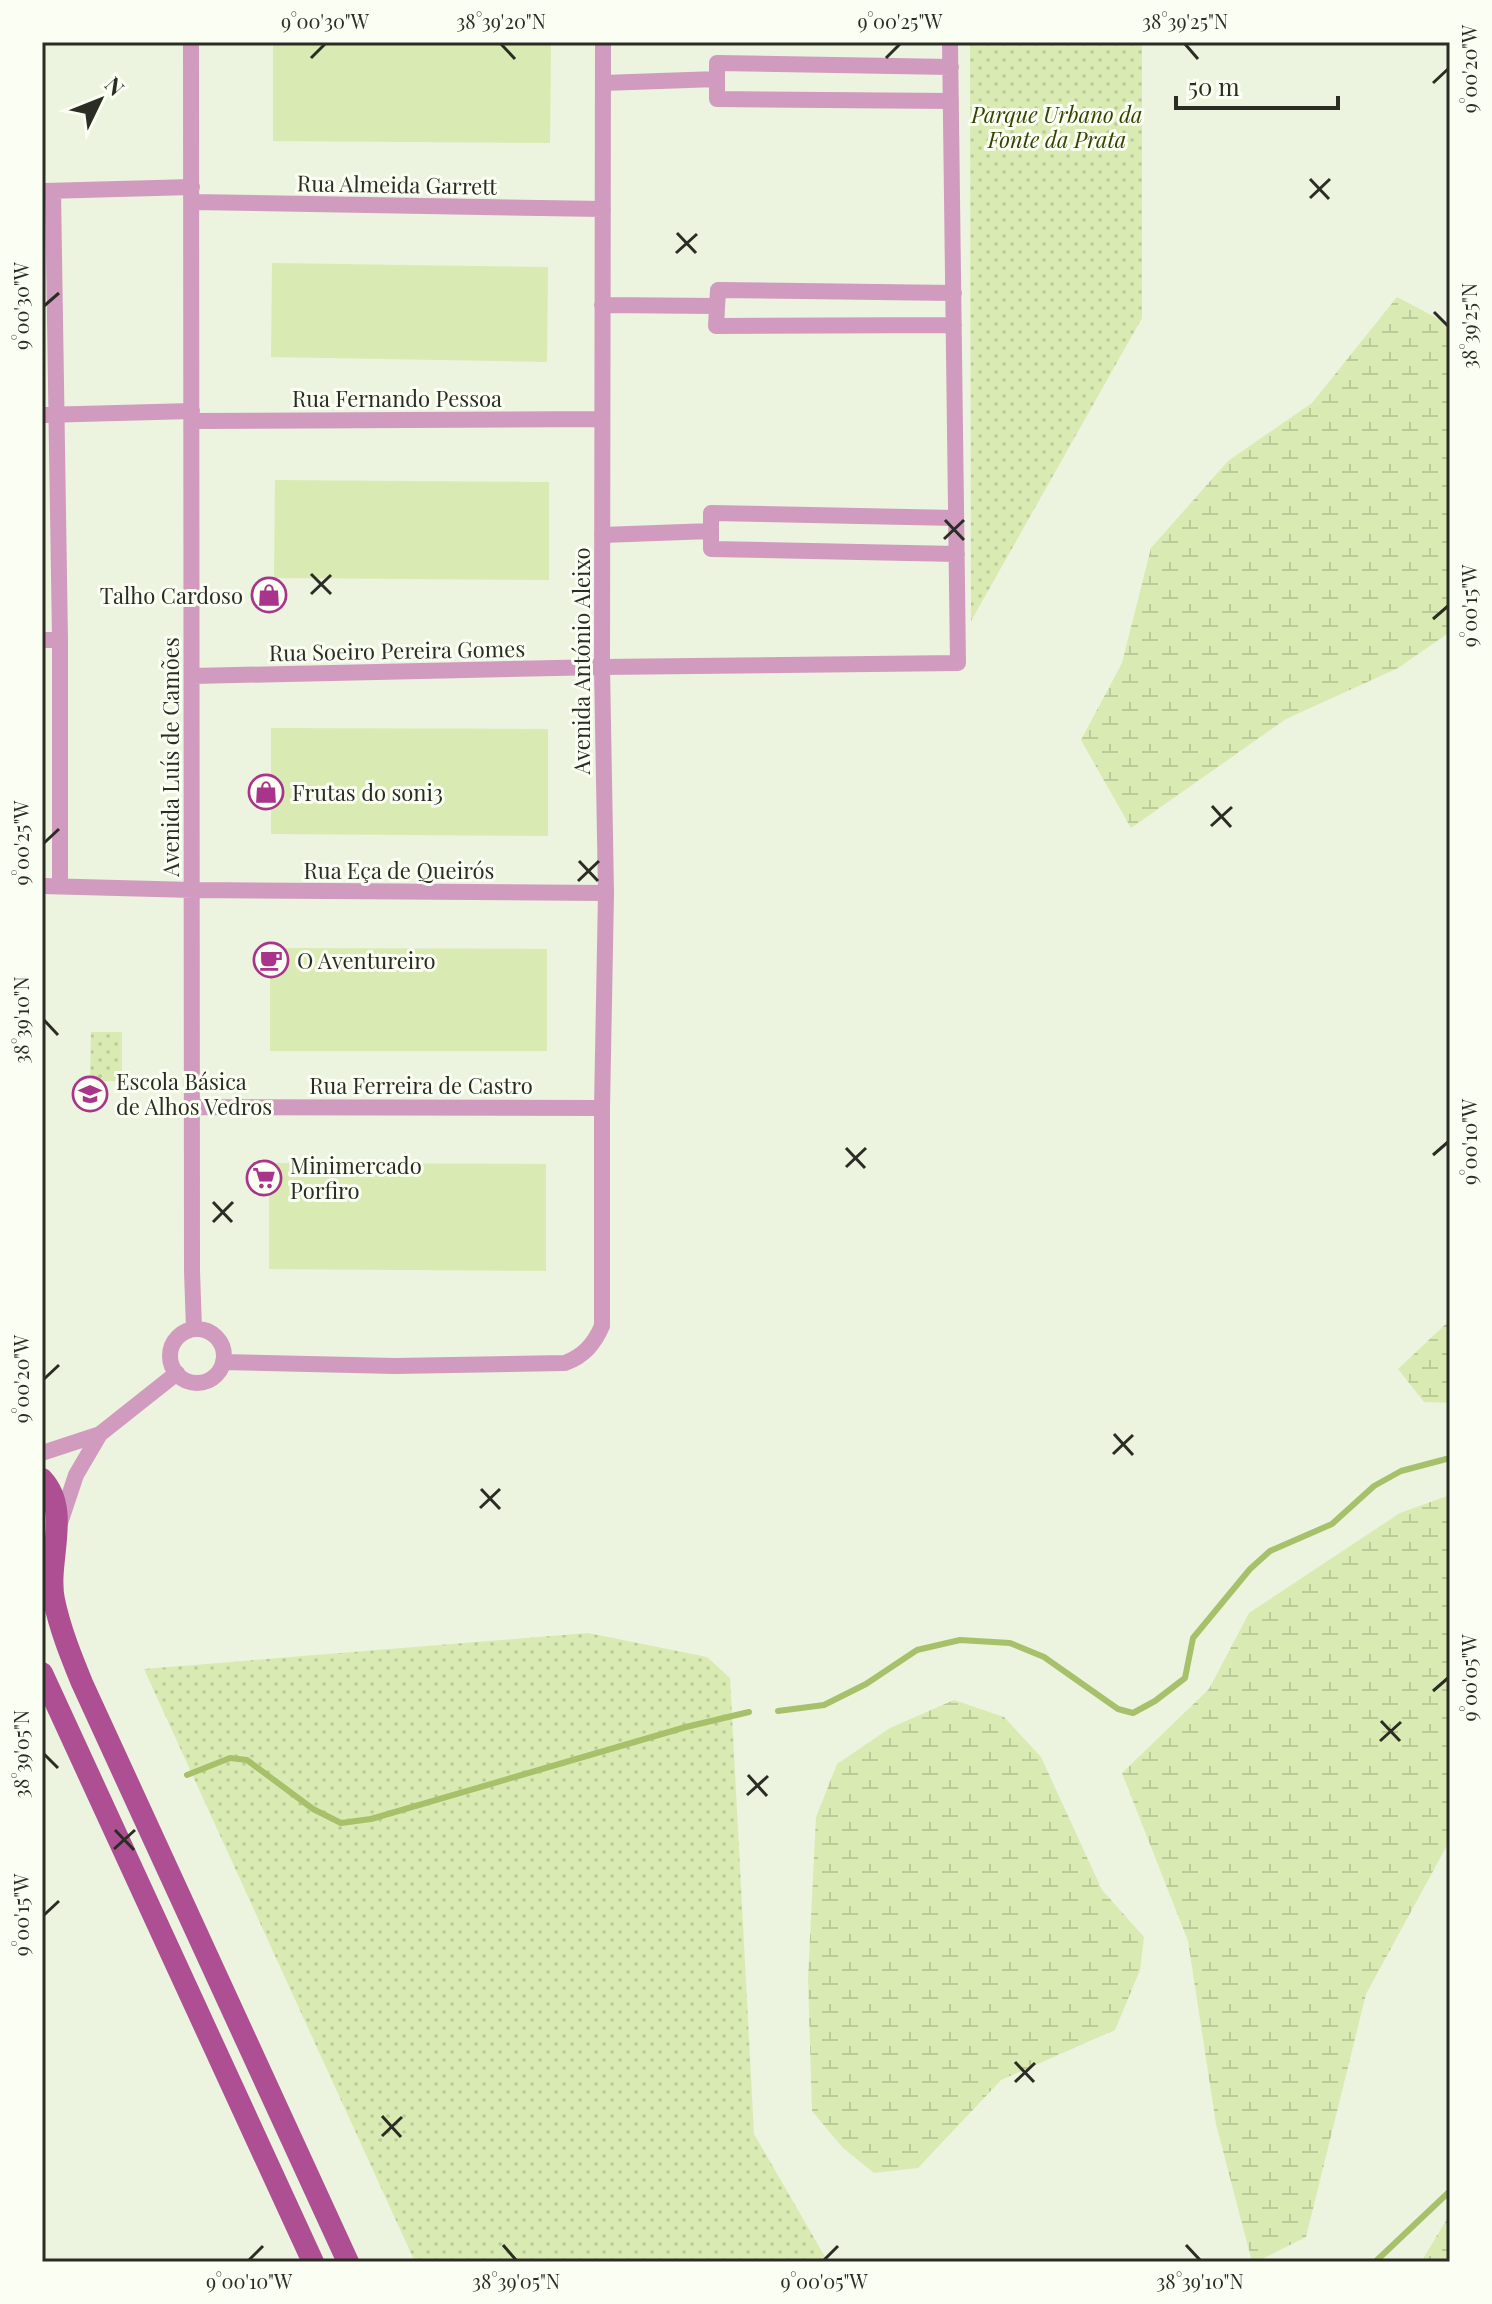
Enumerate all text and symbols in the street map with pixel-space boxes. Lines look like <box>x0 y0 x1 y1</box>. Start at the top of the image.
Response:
text: 9°00'30"W <box>281 7 370 34</box>
text: 38°39'20"N <box>456 7 546 34</box>
text: 9°00'25"W <box>858 7 943 34</box>
text: 38°39'25"N <box>1142 7 1228 34</box>
text: 9°00'20"W <box>1455 24 1482 113</box>
north arrow <box>60 60 140 140</box>
scale bar <box>1176 60 1338 110</box>
text: N <box>99 70 132 102</box>
text: 50 m <box>1188 70 1240 102</box>
park label: Parque Urbano da Fonte da Prata <box>970 99 1143 154</box>
street label: Rua Almeida Garrett <box>297 167 498 201</box>
text: 9°00'30"W <box>7 261 34 350</box>
text: 38°39'25"N <box>1455 283 1482 369</box>
street label: Rua Fernando Pessoa <box>292 383 502 413</box>
street label: Avenida António Aleixo <box>566 547 596 776</box>
text: 9°00'15"W <box>1455 564 1482 647</box>
shop icon: Talho Cardoso <box>250 576 288 614</box>
place label: Talho Cardoso <box>100 580 243 610</box>
street label: Rua Soeiro Pereira Gomes <box>269 633 525 667</box>
street label: Avenida Luís de Camões <box>155 637 185 878</box>
shop icon: Frutas do soni3 <box>247 773 285 811</box>
place label: Frutas do soni3 <box>292 777 443 807</box>
text: 9°00'25"W <box>7 800 34 885</box>
street label: Rua Eça de Queirós <box>304 855 494 885</box>
cafe icon: O Aventureiro <box>252 941 290 979</box>
place label: O Aventureiro <box>297 945 436 975</box>
text: 38°39'10"N <box>7 976 34 1064</box>
place label: Escola Básica de Alhos Vedros <box>116 1066 272 1121</box>
street label: Rua Ferreira de Castro <box>309 1070 533 1100</box>
school or university icon: Escola Básica de Alhos Vedros <box>71 1075 109 1113</box>
text: 9°00'10"W <box>1455 1098 1482 1185</box>
place label: Minimercado Porfiro <box>290 1150 422 1205</box>
supermarket icon: Minimercado Porfiro <box>245 1159 283 1197</box>
text: 9°00'20"W <box>7 1334 34 1423</box>
text: 9°00'05"W <box>1455 1634 1482 1722</box>
text: 38°39'05"N <box>7 1710 34 1798</box>
text: 9°00'15"W <box>7 1873 34 1956</box>
text: 9°00'10"W <box>206 2267 293 2294</box>
text: 38°39'05"N <box>472 2267 560 2294</box>
text: 9°00'05"W <box>780 2267 868 2294</box>
text: 38°39'10"N <box>1156 2267 1244 2294</box>

